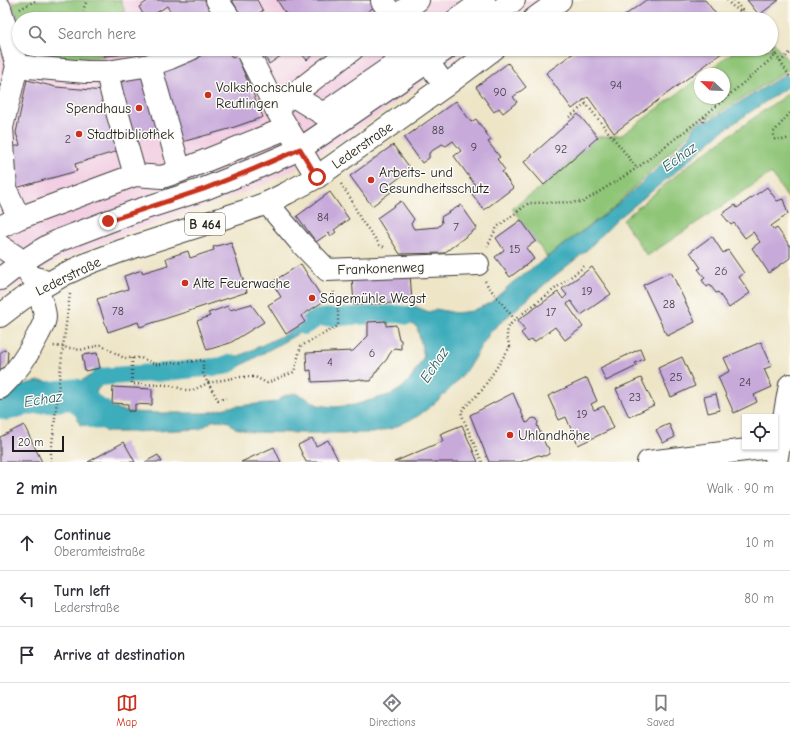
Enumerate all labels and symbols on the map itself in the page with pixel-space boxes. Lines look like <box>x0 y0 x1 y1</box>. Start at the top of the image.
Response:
north arrow <box>694 68 730 104</box>
house number: 94 <box>610 78 622 92</box>
place label: Volkshochschule Reutlingen <box>216 79 312 112</box>
house number: 90 <box>493 85 507 99</box>
marker: Volkshochschule Reutlingen <box>203 90 213 100</box>
place label: Spendhaus <box>66 100 131 117</box>
marker: Spendhaus <box>134 103 144 113</box>
street label: Lederstraße <box>329 118 396 173</box>
house number: 88 <box>432 123 444 137</box>
place label: Stadtbibliothek <box>87 126 174 143</box>
marker: Stadtbibliothek <box>74 129 84 139</box>
house number: 2 <box>65 132 71 146</box>
water label: Echaz <box>658 138 700 176</box>
house number: 9 <box>471 140 477 154</box>
house number: 92 <box>555 142 567 156</box>
place label: Arbeits- und Gesundheitsschutz <box>379 164 489 197</box>
route start <box>308 168 326 186</box>
marker: Arbeits- und Gesundheitsschutz <box>366 175 376 185</box>
house number: 84 <box>317 210 329 224</box>
route end <box>99 212 117 230</box>
road number: B 464 <box>185 213 225 235</box>
house number: 7 <box>453 220 459 234</box>
house number: 15 <box>509 242 521 256</box>
street label: Lederstraße <box>33 253 104 300</box>
street label: Frankonenweg <box>337 258 425 279</box>
house number: 26 <box>715 264 727 278</box>
place label: Alte Feuerwache <box>193 275 290 292</box>
marker: Alte Feuerwache <box>180 278 190 288</box>
house number: 19 <box>581 284 593 298</box>
place label: Sägemühle Wegst <box>320 290 427 307</box>
marker: Sägemühle Wegst <box>307 293 317 303</box>
house number: 28 <box>663 297 675 311</box>
house number: 78 <box>112 304 124 318</box>
house number: 17 <box>546 305 557 319</box>
water label: Echaz <box>416 343 453 386</box>
house number: 6 <box>369 346 375 360</box>
house number: 4 <box>327 355 333 369</box>
house number: 25 <box>670 370 682 384</box>
house number: 24 <box>739 375 751 389</box>
water label: Echaz <box>23 387 64 411</box>
house number: 23 <box>629 390 641 404</box>
house number: 19 <box>576 407 588 421</box>
place label: Uhlandhöhe <box>518 427 590 444</box>
marker: Uhlandhöhe <box>505 430 515 440</box>
scale bar <box>12 434 64 453</box>

